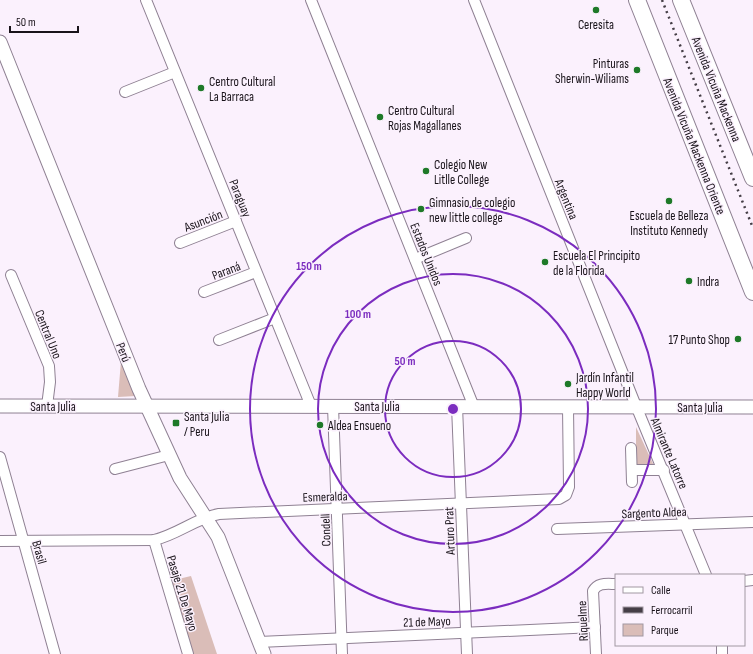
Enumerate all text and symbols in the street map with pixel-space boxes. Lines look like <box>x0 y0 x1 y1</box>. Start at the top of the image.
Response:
marker: Ceresita <box>591 5 601 15</box>
scale bar <box>10 8 78 34</box>
text: 50 m <box>16 15 36 30</box>
place label: Ceresita <box>578 17 614 33</box>
street label: Avenida Vicuña Mackenna <box>687 34 744 144</box>
place label: Pinturas Sherwin-Wiliams <box>555 56 629 87</box>
marker: Pinturas Sherwin-Wiliams <box>632 65 642 75</box>
place label: Centro Cultural La Barraca <box>209 74 275 105</box>
street label: Avenida Vicuña Mackenna Oriente <box>659 75 729 217</box>
marker: Centro Cultural La Barraca <box>196 83 206 93</box>
place label: Centro Cultural Rojas Magallanes <box>388 103 462 134</box>
marker: Centro Cultural Rojas Magallanes <box>375 112 385 122</box>
place label: Colegio New Litlle College <box>434 157 489 188</box>
marker: Colegio New Litlle College <box>421 166 431 176</box>
street label: Argentina <box>550 176 581 222</box>
street label: Paraguay <box>225 177 255 220</box>
place label: Gimnasio de colegio new little college <box>429 195 515 226</box>
marker: Escuela de Belleza Instituto Kennedy <box>664 196 674 206</box>
marker: Gimnasio de colegio new little college <box>416 204 426 214</box>
street label: Asunción <box>181 206 225 236</box>
place label: Escuela de Belleza Instituto Kennedy <box>630 208 708 239</box>
street label: Estados Unidos <box>406 221 446 288</box>
place label: Escuela El Principito de la Florida <box>553 248 640 279</box>
marker: Escuela El Principito de la Florida <box>540 257 550 267</box>
street label: Paraná <box>210 258 243 284</box>
text: 150 m <box>296 259 322 274</box>
place label: Indra <box>697 274 719 290</box>
marker: Indra <box>684 276 694 286</box>
text: 100 m <box>345 307 371 322</box>
street label: Central Uno <box>31 308 65 361</box>
place label: 17 Punto Shop <box>668 332 730 348</box>
marker: 17 Punto Shop <box>733 334 743 344</box>
street label: Perú <box>112 340 134 365</box>
text: 50 m <box>395 354 415 369</box>
place label: Jardín Infantil Happy World <box>575 370 634 401</box>
marker: Jardín Infantil Happy World <box>563 379 573 389</box>
street label: Santa Julia <box>30 399 76 415</box>
street label: Santa Julia <box>354 399 400 415</box>
street label: Santa Julia <box>677 400 723 416</box>
centre of rings <box>446 402 460 416</box>
place label: Santa Julia / Peru <box>184 409 229 440</box>
street label: Almirante Latorre <box>647 414 691 491</box>
marker: Santa Julia / Peru <box>171 418 181 428</box>
place label: Aldea Ensueno <box>327 418 391 434</box>
marker: Aldea Ensueno <box>315 420 325 430</box>
street label: Esmeralda <box>302 488 348 506</box>
street label: Sargento Aldea <box>621 504 687 522</box>
street label: Arturo Prat <box>441 507 459 556</box>
street label: Condell <box>317 513 335 547</box>
street label: Brasil <box>28 539 50 566</box>
street label: Pasaje 21 De Mayo <box>163 554 201 633</box>
legend <box>615 574 745 646</box>
text: Calle <box>651 583 671 598</box>
street label: Riquelme <box>574 600 592 642</box>
text: Ferrocarril <box>651 603 693 618</box>
street label: 21 de Mayo <box>403 613 451 631</box>
text: Parque <box>651 623 679 638</box>

